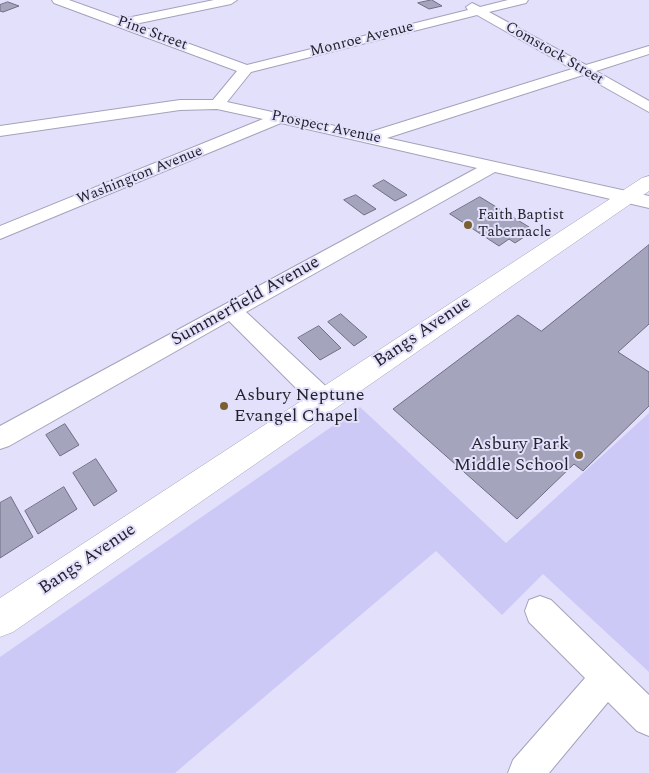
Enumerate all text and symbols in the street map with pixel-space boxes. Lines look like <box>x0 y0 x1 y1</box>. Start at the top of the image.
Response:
street label: Pine Street <box>114 13 190 55</box>
street label: Monroe Avenue <box>308 18 416 62</box>
street label: Comstock Street <box>502 19 606 89</box>
street label: Prospect Avenue <box>270 108 382 148</box>
street label: Washington Avenue <box>75 143 205 209</box>
place label: Faith Baptist Tabernacle <box>478 207 564 242</box>
marker: Faith Baptist Tabernacle <box>462 219 474 231</box>
street label: Summerfield Avenue <box>168 252 324 352</box>
street label: Bangs Avenue <box>370 293 476 373</box>
place label: Asbury Neptune Evangel Chapel <box>234 385 364 428</box>
marker: Asbury Neptune Evangel Chapel <box>218 400 230 412</box>
place label: Asbury Park Middle School <box>454 434 569 476</box>
marker: Asbury Park Middle School <box>573 449 585 461</box>
street label: Bangs Avenue <box>35 520 141 600</box>

